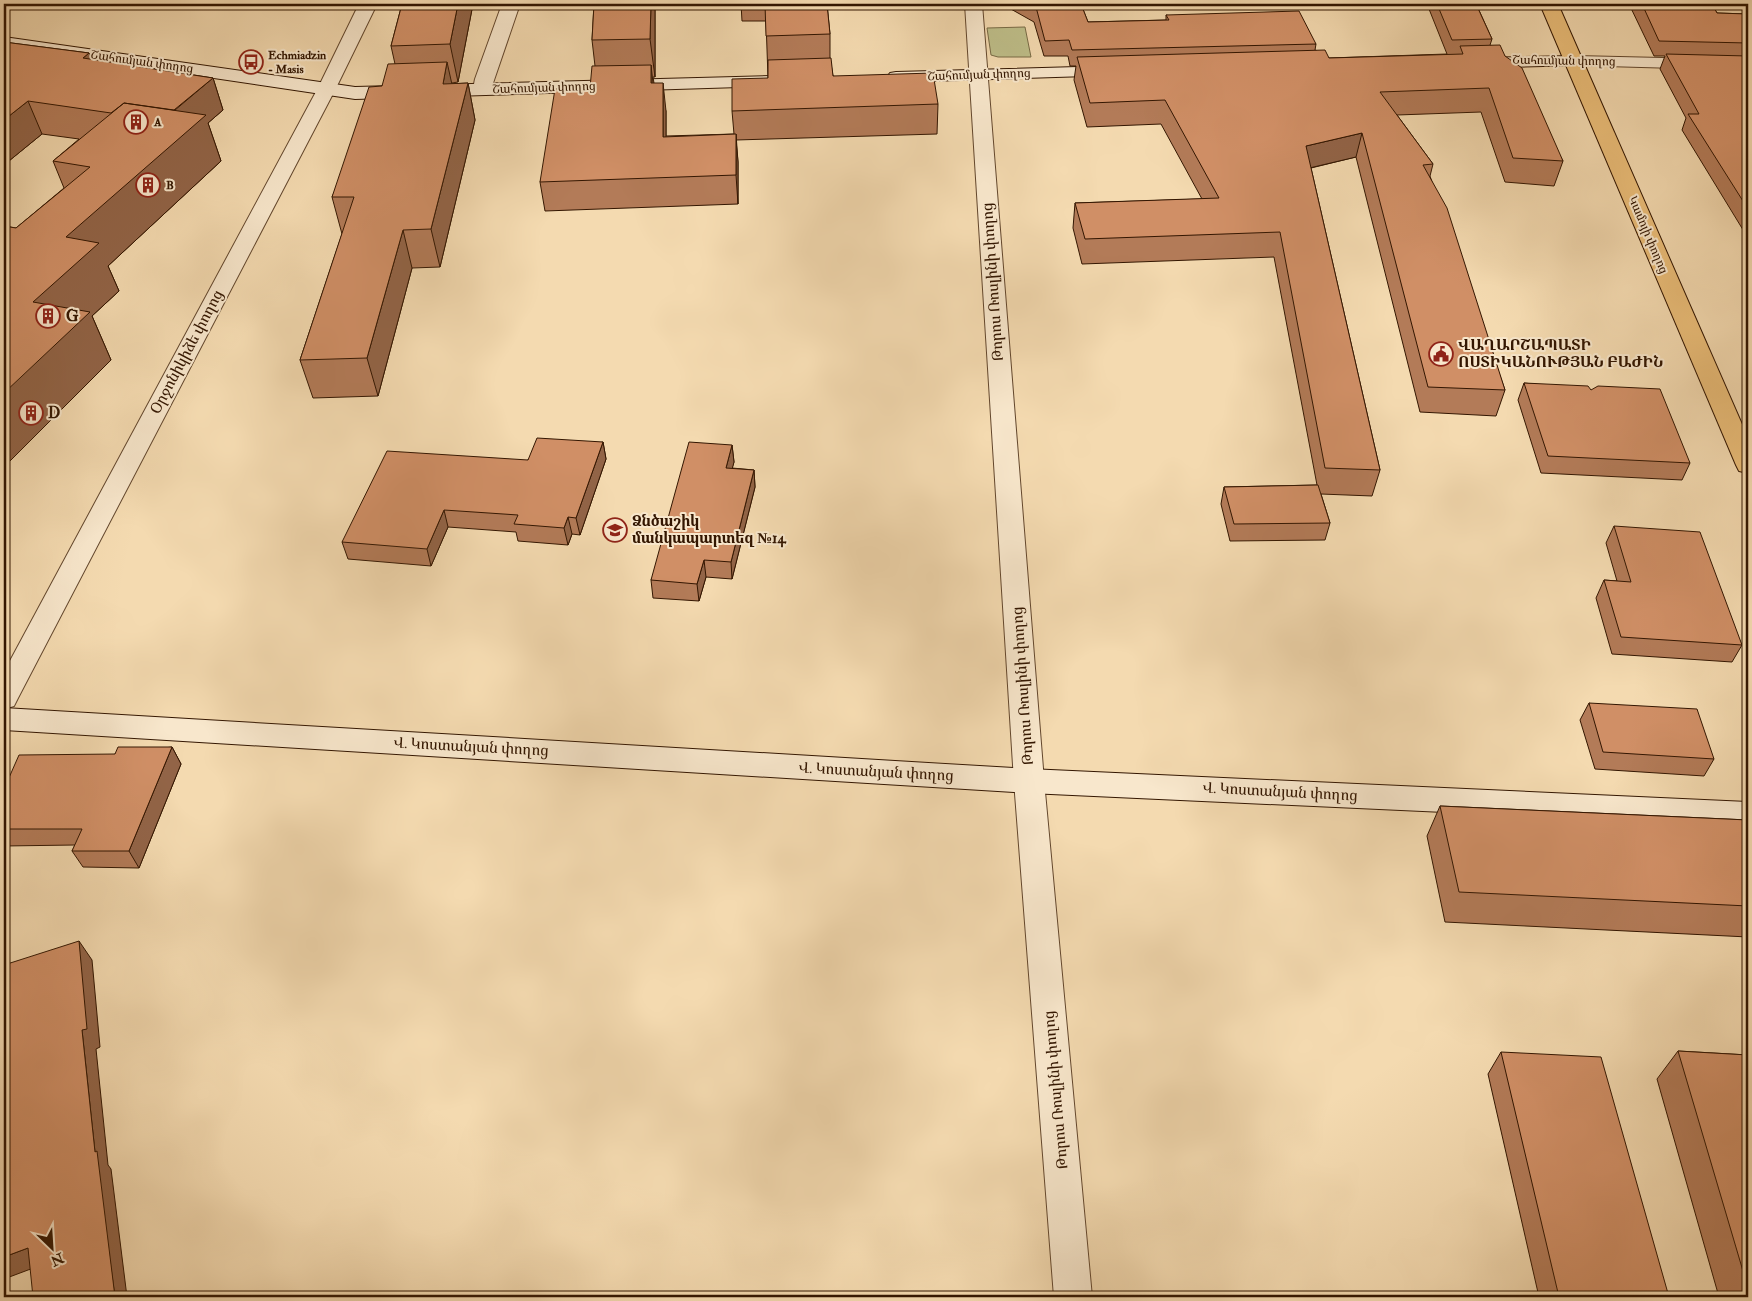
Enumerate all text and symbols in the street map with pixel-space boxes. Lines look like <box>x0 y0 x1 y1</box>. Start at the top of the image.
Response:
street label: Շահումյան փողոց <box>90 47 194 77</box>
place label: Echmiadzin - Masis <box>268 48 327 77</box>
bus stop icon: Echmiadzin - Masis <box>238 49 264 75</box>
street label: Շահումյան փողոց <box>1512 53 1616 69</box>
street label: Շահումյան փողոց <box>927 66 1031 84</box>
street label: Շահումյան փողոց <box>492 79 596 97</box>
building icon: A <box>123 109 149 135</box>
place label: A <box>153 115 162 130</box>
building icon: B <box>135 172 161 198</box>
place label: B <box>166 178 174 193</box>
street label: Կամոյի փողոց <box>1625 194 1671 276</box>
street label: Թորոս Ռոսլինի փողոց <box>978 202 1008 362</box>
street label: Օրջոնիկիձե փողոց <box>146 287 228 417</box>
building icon: G <box>35 303 61 329</box>
place label: G <box>66 307 79 326</box>
place label: ՎԱՂԱՐՇԱՊԱՏԻ ՈՍՏԻԿԱՆՈՒԹՅԱՆ ԲԱԺԻՆ <box>1458 336 1663 372</box>
public building icon: ՎԱՂԱՐՇԱՊԱՏԻ ՈՍՏԻԿԱՆՈՒԹՅԱՆ ԲԱԺԻՆ <box>1428 341 1454 367</box>
building icon: D <box>18 400 44 426</box>
place label: D <box>48 404 60 423</box>
place label: Ձնծաշիկ մանկապարտեզ №14 <box>632 512 786 548</box>
school or university icon: Ձնծաշիկ մանկապարտեզ №14 <box>602 517 628 543</box>
street label: Թորոս Ռոսլինի փողոց <box>1008 606 1038 766</box>
street label: Վ. Կոստանյան փողոց <box>393 733 549 761</box>
street label: Վ. Կոստանյան փողոց <box>798 758 954 786</box>
street label: Վ. Կոստանյան փողոց <box>1202 778 1358 806</box>
street label: Թորոս Ռոսլինի փողոց <box>1040 1010 1072 1170</box>
north arrow <box>28 1224 78 1274</box>
text: N <box>48 1249 67 1270</box>

